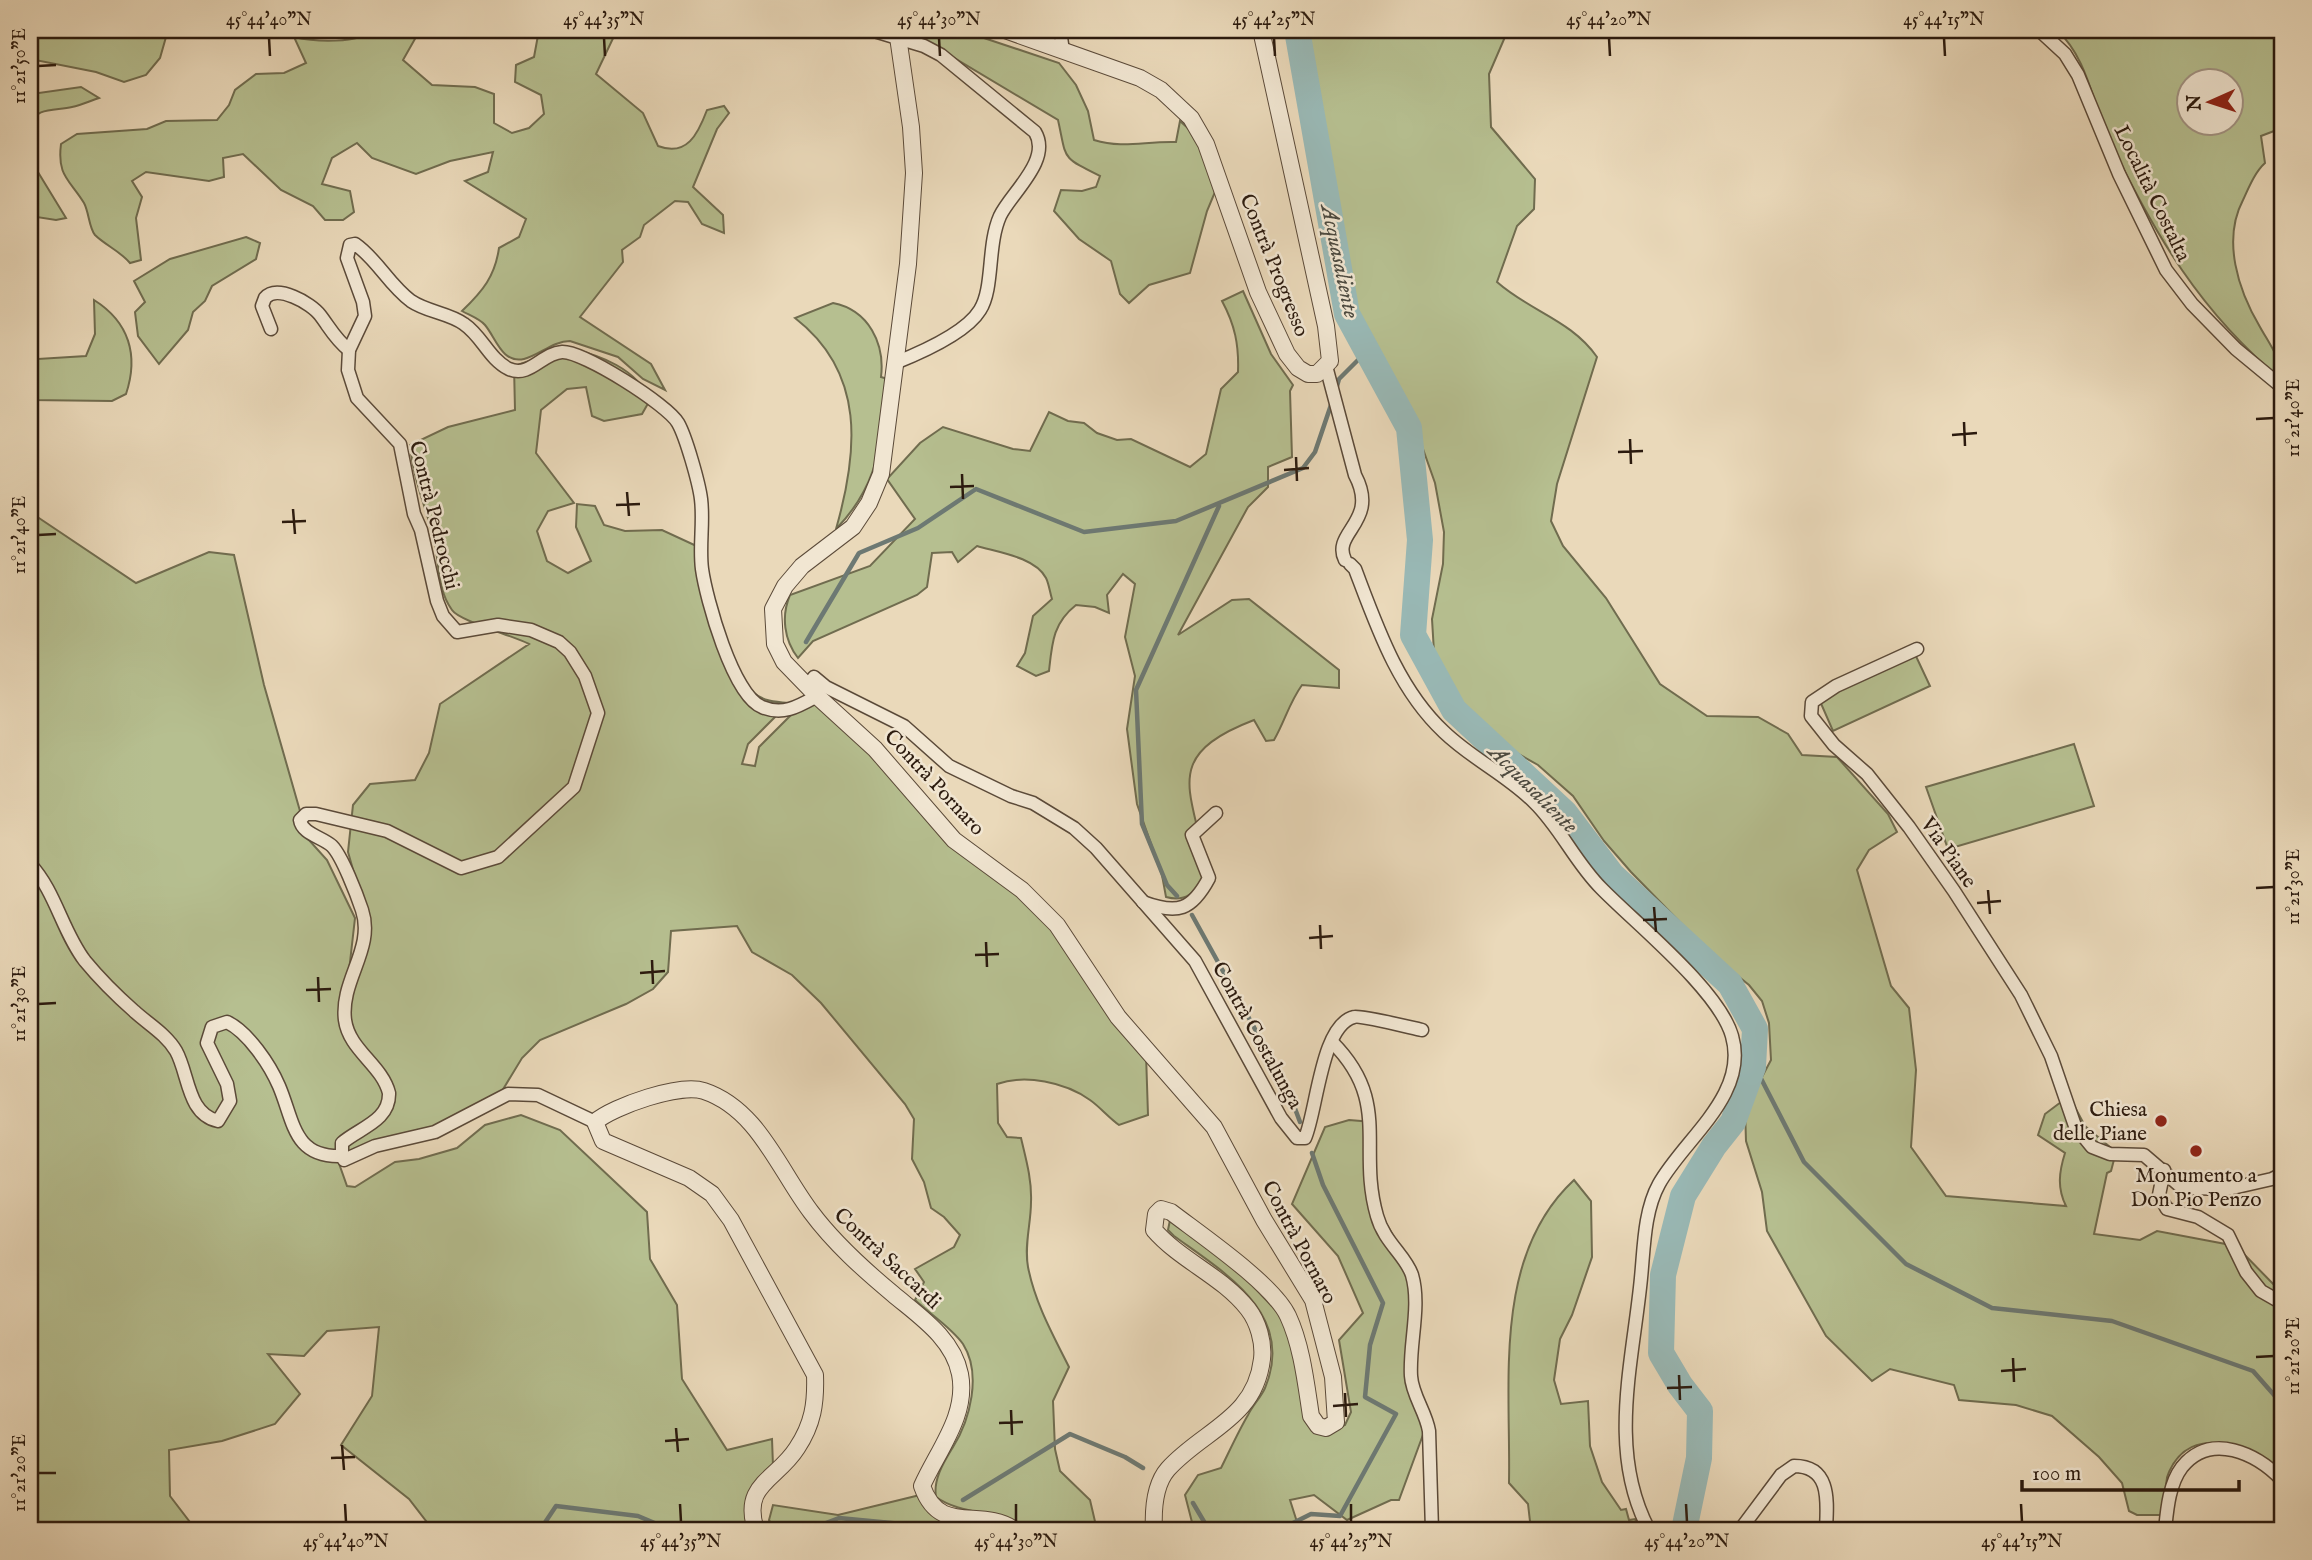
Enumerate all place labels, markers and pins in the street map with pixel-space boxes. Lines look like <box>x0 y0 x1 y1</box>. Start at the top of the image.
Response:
place label: Chiesa delle Piane <box>2053 1097 2148 1148</box>
marker: Chiesa delle Piane <box>2153 1113 2169 1129</box>
marker: Monumento a Don Pio Penzo <box>2188 1143 2204 1159</box>
place label: Monumento a Don Pio Penzo <box>2130 1163 2262 1214</box>

